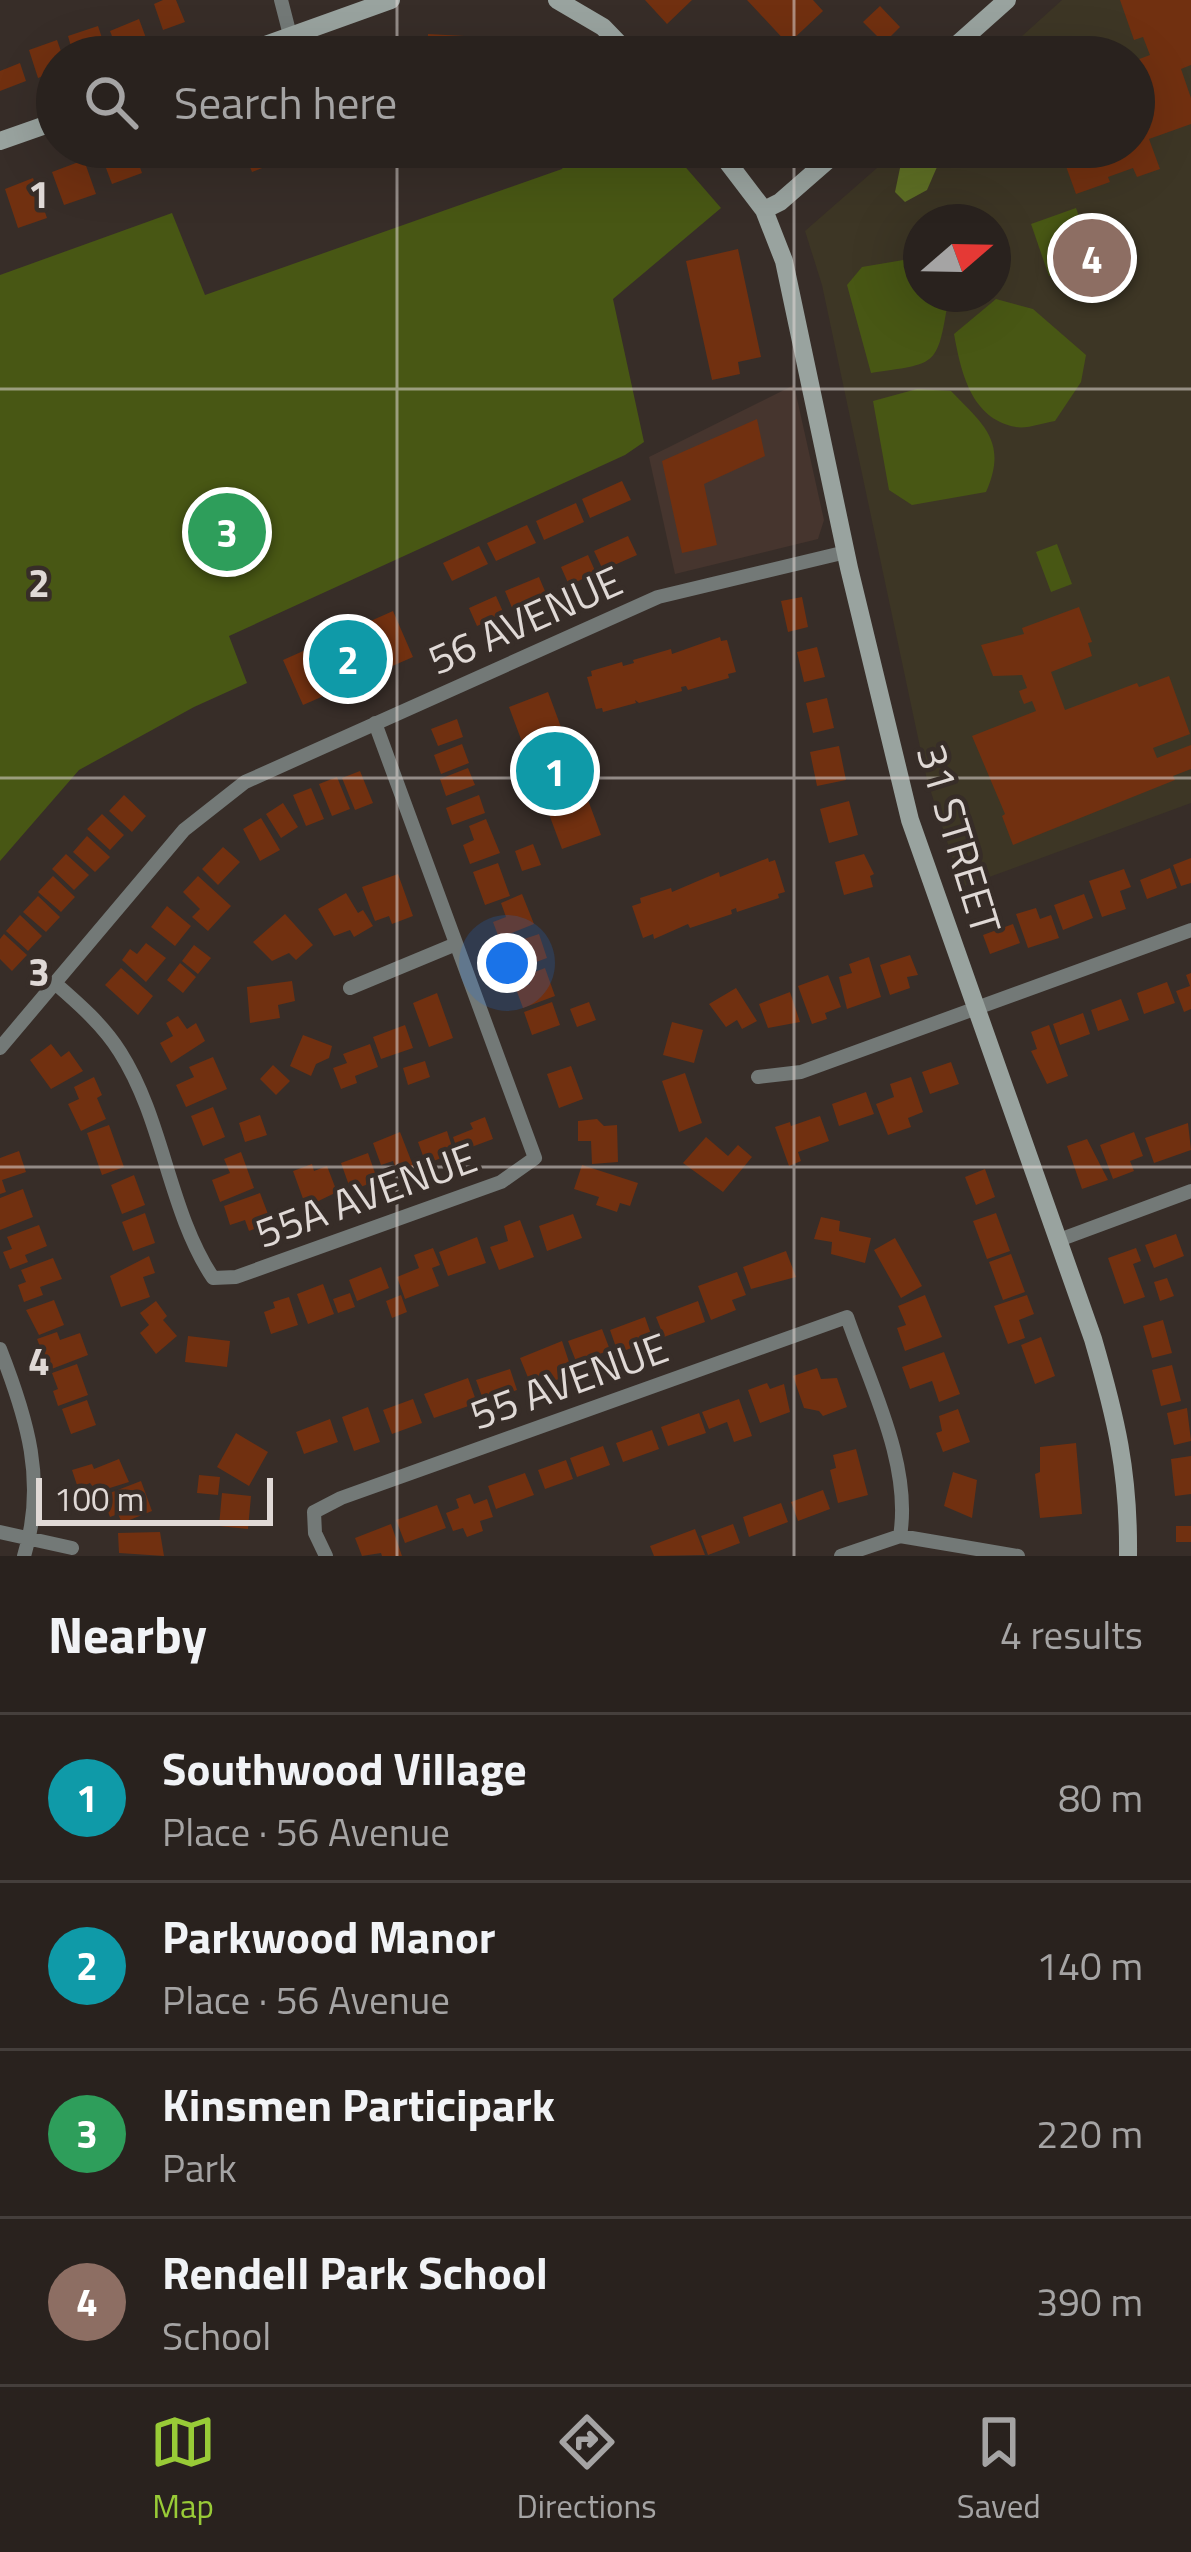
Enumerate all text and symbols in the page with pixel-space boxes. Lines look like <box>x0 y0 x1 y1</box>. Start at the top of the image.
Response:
search box <box>36 36 1155 168</box>
text: Search here <box>174 68 397 136</box>
icon: search <box>78 69 144 135</box>
text: 1 <box>28 164 50 223</box>
north arrow <box>903 204 1011 312</box>
pin: 4 <box>1053 213 1131 303</box>
pin: 3 <box>188 487 266 577</box>
street label: 56 AVENUE <box>417 548 632 690</box>
text: 2 <box>28 553 50 612</box>
pin: 2 <box>309 614 387 704</box>
pin: 1 <box>516 726 594 816</box>
street label: 31 STREET <box>901 736 1019 942</box>
your location <box>477 933 537 993</box>
text: 3 <box>28 942 50 1001</box>
street label: 55A AVENUE <box>246 1124 485 1264</box>
street label: 55 AVENUE <box>461 1315 677 1445</box>
text: 4 <box>28 1331 50 1390</box>
scale bar <box>36 1472 273 1525</box>
text: 100 m <box>54 1474 144 1524</box>
text: Nearby <box>48 1595 207 1673</box>
text: 4 results <box>1000 1605 1143 1664</box>
text: Southwood Village <box>162 1734 527 1802</box>
text: 1 <box>76 1768 98 1827</box>
text: 80 m <box>1058 1768 1143 1827</box>
text: Place · 56 Avenue <box>162 1802 450 1861</box>
text: Parkwood Manor <box>162 1902 496 1970</box>
text: 2 <box>76 1936 98 1995</box>
text: 140 m <box>1036 1936 1143 1995</box>
text: Place · 56 Avenue <box>162 1970 450 2029</box>
text: Kinsmen Participark <box>162 2070 555 2138</box>
text: 3 <box>76 2104 98 2163</box>
text: 220 m <box>1036 2104 1143 2163</box>
text: Park <box>162 2138 237 2197</box>
text: Rendell Park School <box>162 2238 548 2306</box>
text: 4 <box>76 2272 98 2331</box>
text: 390 m <box>1036 2272 1143 2331</box>
text: School <box>162 2306 271 2365</box>
tab: Map <box>150 2409 216 2531</box>
tab: Directions <box>517 2409 656 2531</box>
tab: Saved <box>957 2409 1041 2531</box>

